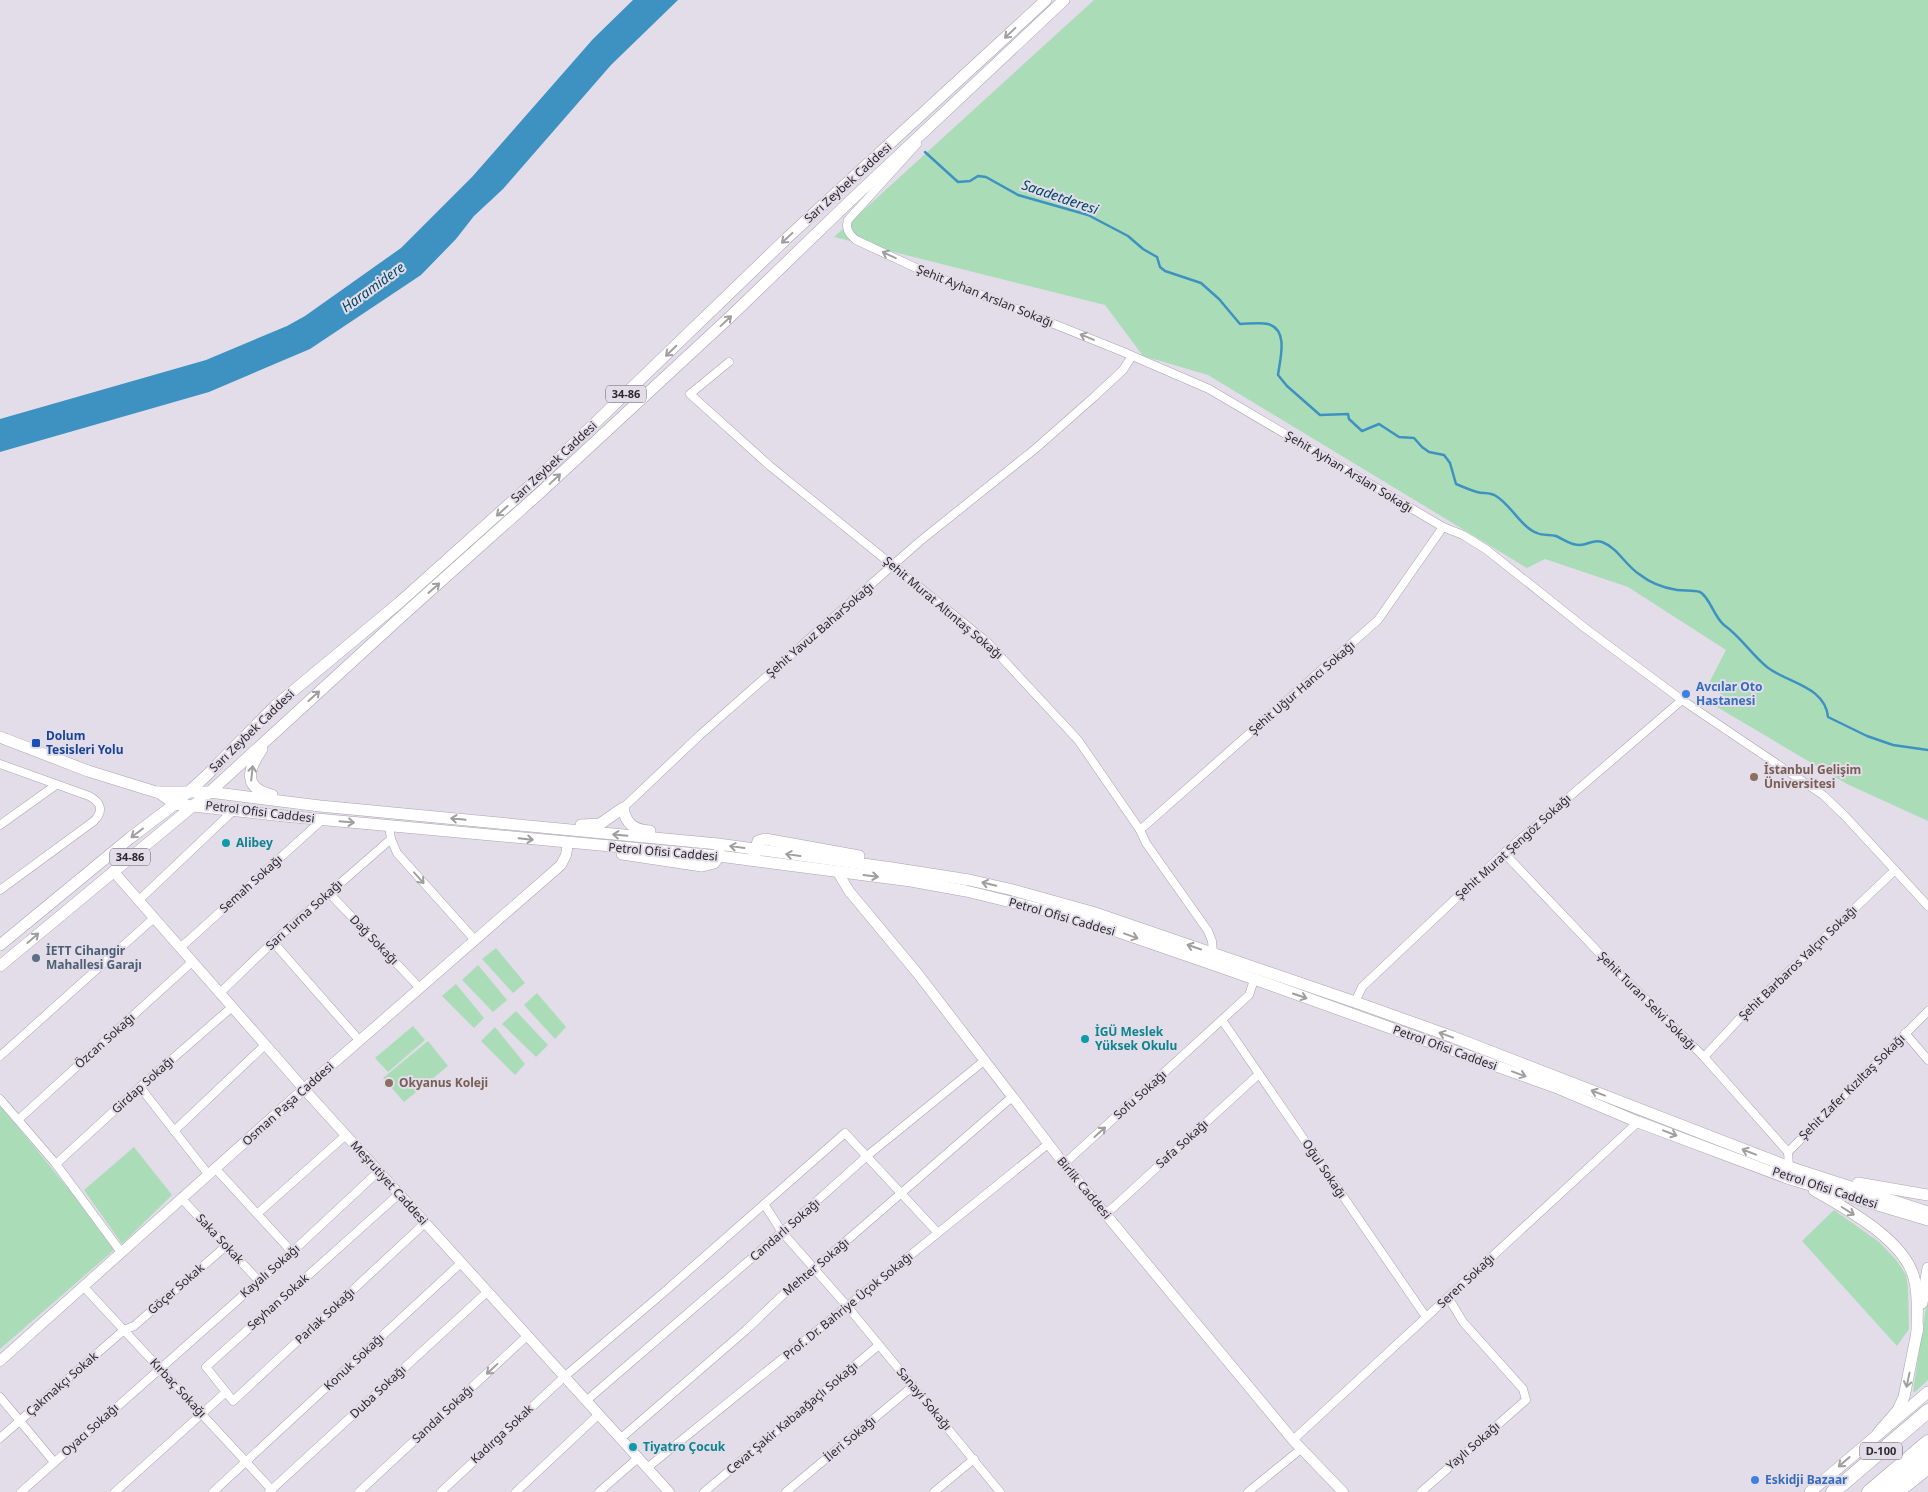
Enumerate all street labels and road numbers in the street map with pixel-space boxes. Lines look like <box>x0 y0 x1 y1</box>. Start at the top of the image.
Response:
street label: Sarı Zeybek Caddesi <box>800 139 895 227</box>
street label: Şehit Ayhan Arslan Sokağı <box>914 260 1056 331</box>
road number: 34-86 <box>606 386 646 402</box>
street label: Sarı Zeybek Caddesi <box>507 417 601 506</box>
street label: Şehit Ayhan Arslan Sokağı <box>1282 427 1416 516</box>
street label: Şehit Murat Altıntaş Sokağı <box>880 552 1007 663</box>
street label: Şehit Yavuz BaharSokağı <box>762 578 877 681</box>
street label: Şehit Uğur Hancı Sokağı <box>1245 637 1358 738</box>
street label: Sarı Zeybek Caddesi <box>205 685 298 776</box>
street label: Şehit Murat Şengöz Sokağı <box>1451 790 1574 903</box>
street label: Petrol Ofisi Caddesi <box>205 796 316 827</box>
street label: Petrol Ofisi Caddesi <box>608 838 718 865</box>
road number: 34-86 <box>110 849 150 866</box>
street label: Semah Sokağı <box>216 851 286 916</box>
street label: Sarı Turna Sokağı <box>262 876 346 954</box>
street label: Petrol Ofisi Caddesi <box>1007 893 1117 940</box>
street label: Şehit Barbaros Yalçın Sokağı <box>1735 901 1861 1024</box>
street label: Dağ Sokağı <box>346 911 403 968</box>
street label: Şehit Turan Selvi Sokağı <box>1594 948 1700 1054</box>
street label: Özcan Sokağı <box>71 1009 138 1072</box>
street label: Petrol Ofisi Caddesi <box>1391 1021 1500 1074</box>
street label: Şehit Zafer Kızıltaş Sokağı <box>1795 1030 1908 1143</box>
street label: Girdap Sokağı <box>108 1052 178 1117</box>
street label: Osman Paşa Caddesi <box>238 1058 337 1149</box>
street label: Sofu Sokağı <box>1109 1066 1170 1123</box>
street label: Safa Sokağı <box>1152 1116 1211 1172</box>
street label: Oğul Sokağı <box>1298 1136 1350 1202</box>
street label: Meşrutiyet Caddesi <box>347 1137 432 1229</box>
street label: Birlik Caddesi <box>1053 1153 1115 1222</box>
street label: Petrol Ofisi Caddesi <box>1770 1162 1880 1213</box>
street label: Candarlı Sokağı <box>746 1194 823 1265</box>
street label: Saka Sokak <box>193 1210 248 1268</box>
street label: Mehter Sokağı <box>779 1234 852 1299</box>
street label: Kayalı Sokağı <box>236 1240 303 1301</box>
street label: Prof. Dr. Bahriye Üçok Sokağı <box>779 1248 916 1363</box>
street label: Seren Sokağı <box>1433 1250 1498 1312</box>
street label: Göçer Sokak <box>144 1259 208 1318</box>
street label: Seyhan Sokak <box>243 1269 313 1334</box>
street label: Parlak Sokağı <box>291 1284 358 1348</box>
street label: Konuk Sokağı <box>320 1329 387 1394</box>
street label: Çakmakçı Sokak <box>22 1347 102 1420</box>
street label: Kırbaç Sokağı <box>146 1354 210 1421</box>
street label: Cevat Şakir Kabaağaçlı Sokağı <box>722 1357 861 1478</box>
street label: Duba Sokağı <box>346 1361 409 1422</box>
street label: Sanayi Sokağı <box>893 1364 956 1434</box>
street label: Sandal Sokağı <box>408 1381 477 1447</box>
street label: Oyacı Sokağı <box>57 1399 122 1460</box>
street label: Kadırga Sokak <box>467 1400 537 1467</box>
street label: İleri Sokağı <box>820 1412 879 1465</box>
street label: Yaylı Sokağı <box>1442 1418 1503 1474</box>
road number: D-100 <box>1860 1442 1902 1460</box>

